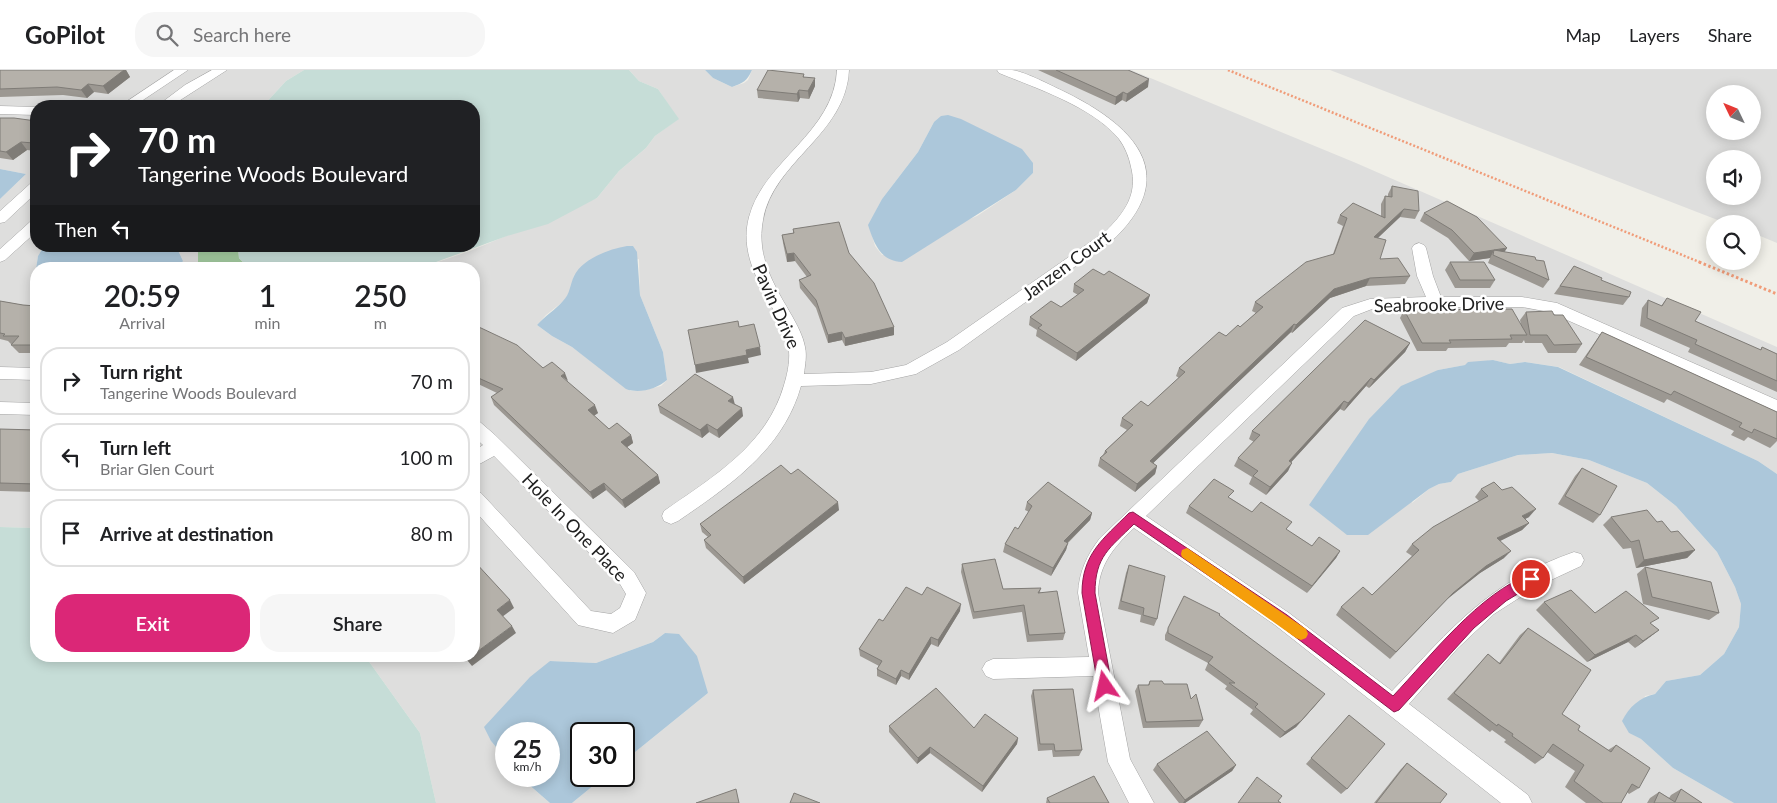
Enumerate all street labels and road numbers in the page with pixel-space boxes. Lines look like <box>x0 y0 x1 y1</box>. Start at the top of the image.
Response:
street label: Janzen Court <box>1018 225 1115 304</box>
street label: Pavin Drive <box>749 260 805 352</box>
street label: Seabrooke Drive <box>1374 292 1504 316</box>
street label: Hole In One Place <box>518 468 632 586</box>

